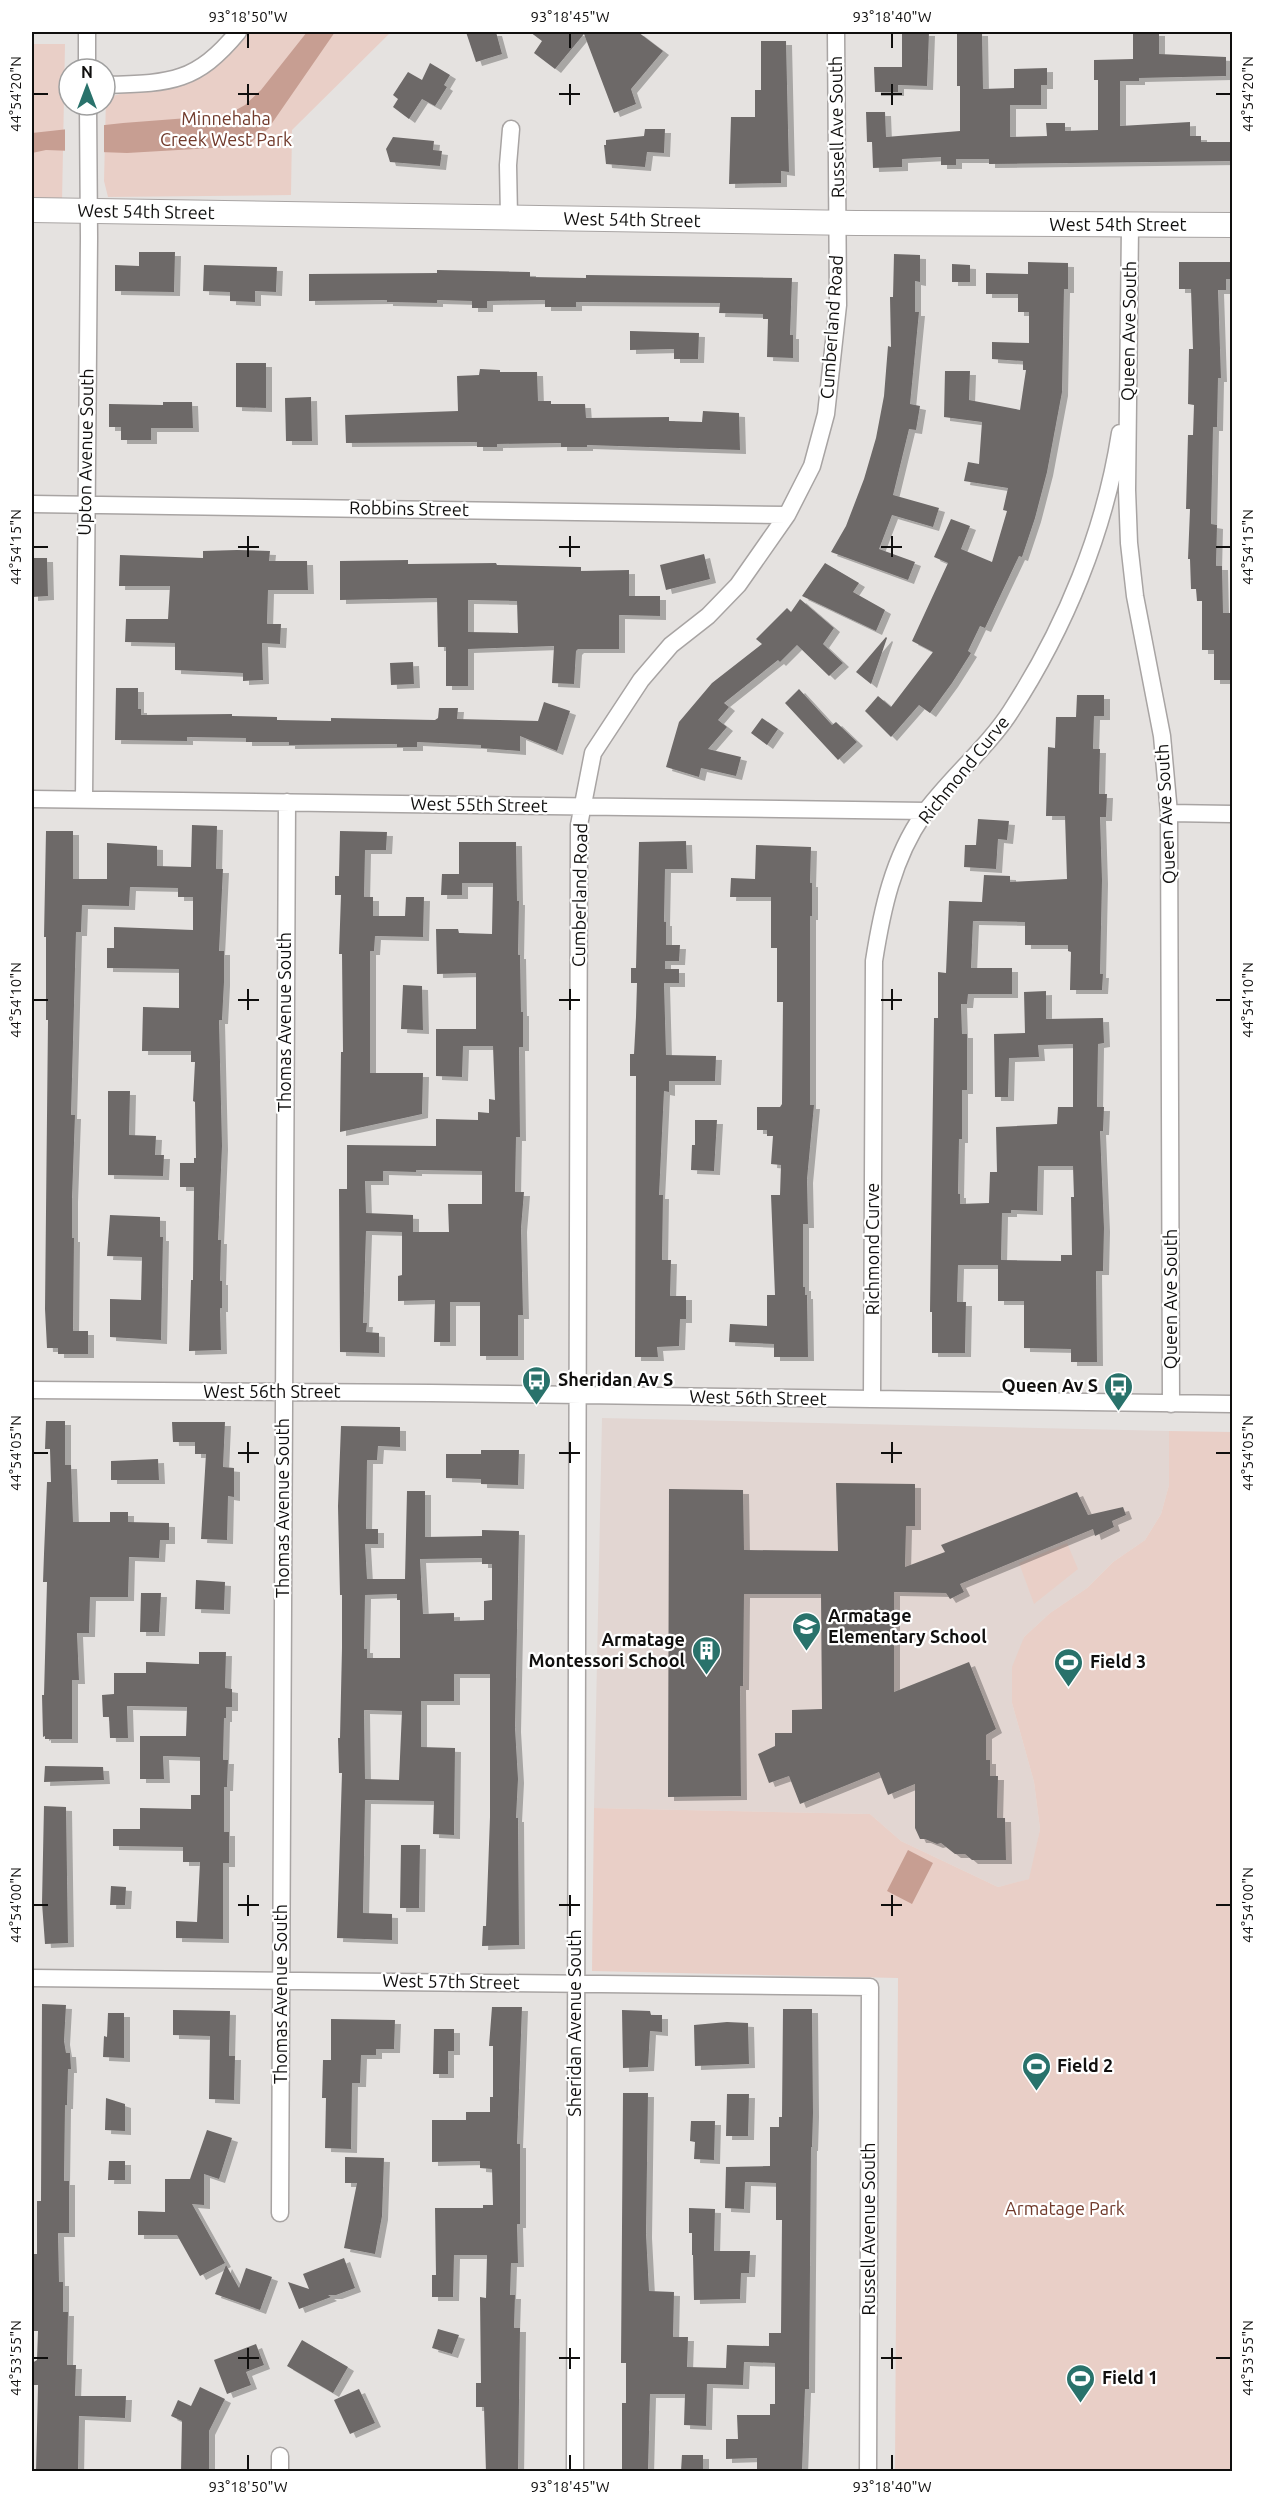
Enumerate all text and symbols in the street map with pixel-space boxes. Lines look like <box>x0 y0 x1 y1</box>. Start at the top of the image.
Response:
text: 93°18'50"W <box>208 8 288 25</box>
text: 93°18'45"W <box>530 8 610 25</box>
text: 93°18'40"W <box>852 8 932 25</box>
text: 44°54'20"N <box>7 56 24 132</box>
street label: Russell Ave South <box>825 56 847 198</box>
text: 44°54'20"N <box>1239 56 1256 132</box>
north arrow <box>57 57 117 117</box>
text: N <box>81 63 93 81</box>
park label: Minnehaha Creek West Park <box>160 108 292 149</box>
street label: West 54th Street <box>77 200 215 222</box>
street label: West 54th Street <box>563 208 701 230</box>
street label: West 54th Street <box>1049 214 1187 234</box>
street label: Cumberland Road <box>816 254 846 400</box>
street label: Queen Ave South <box>1117 261 1140 401</box>
street label: Upton Avenue South <box>74 368 96 536</box>
street label: Robbins Street <box>349 497 469 519</box>
text: 44°54'15"N <box>7 509 24 585</box>
text: 44°54'15"N <box>1239 509 1256 585</box>
street label: Richmond Curve <box>914 712 1013 827</box>
street label: Queen Ave South <box>1151 743 1180 885</box>
street label: West 55th Street <box>410 793 548 815</box>
street label: Cumberland Road <box>568 823 590 967</box>
street label: Thomas Avenue South <box>274 932 294 1112</box>
text: 44°54'10"N <box>7 962 24 1038</box>
text: 44°54'10"N <box>1239 962 1256 1038</box>
street label: Richmond Curve <box>862 1183 882 1315</box>
street label: Queen Ave South <box>1160 1229 1181 1369</box>
bus stop icon: Sheridan Av S <box>521 1364 553 1406</box>
place label: Sheridan Av S <box>558 1369 673 1389</box>
bus stop icon: Queen Av S <box>1103 1370 1135 1412</box>
place label: Queen Av S <box>1002 1375 1098 1395</box>
street label: West 56th Street <box>203 1381 341 1401</box>
street label: West 56th Street <box>689 1386 827 1408</box>
text: 44°54'05"N <box>7 1415 24 1491</box>
text: 44°54'05"N <box>1239 1415 1256 1491</box>
street label: Thomas Avenue South <box>272 1418 292 1598</box>
place label: Armatage Elementary School <box>828 1605 987 1646</box>
school or university icon: Armatage Elementary School <box>791 1610 823 1652</box>
place label: Armatage Montessori School <box>529 1629 686 1670</box>
building icon: Armatage Montessori School <box>690 1634 722 1676</box>
sports icon: Field 3 <box>1053 1646 1085 1688</box>
place label: Field 3 <box>1090 1651 1146 1671</box>
text: 44°54'00"N <box>7 1867 24 1943</box>
text: 44°54'00"N <box>1239 1867 1256 1943</box>
street label: Thomas Avenue South <box>270 1904 290 2084</box>
street label: Sheridan Avenue South <box>564 1929 584 2117</box>
street label: West 57th Street <box>382 1970 520 1992</box>
sports icon: Field 2 <box>1020 2050 1052 2092</box>
place label: Field 2 <box>1057 2055 1113 2075</box>
street label: Russell Avenue South <box>858 2143 878 2315</box>
park label: Armatage Park <box>1005 2198 1125 2218</box>
text: 44°53'55"N <box>7 2320 24 2396</box>
text: 44°53'55"N <box>1239 2320 1256 2396</box>
sports icon: Field 1 <box>1065 2362 1097 2404</box>
place label: Field 1 <box>1102 2367 1158 2387</box>
text: 93°18'50"W <box>208 2478 288 2495</box>
text: 93°18'45"W <box>530 2478 610 2495</box>
text: 93°18'40"W <box>852 2478 932 2495</box>

